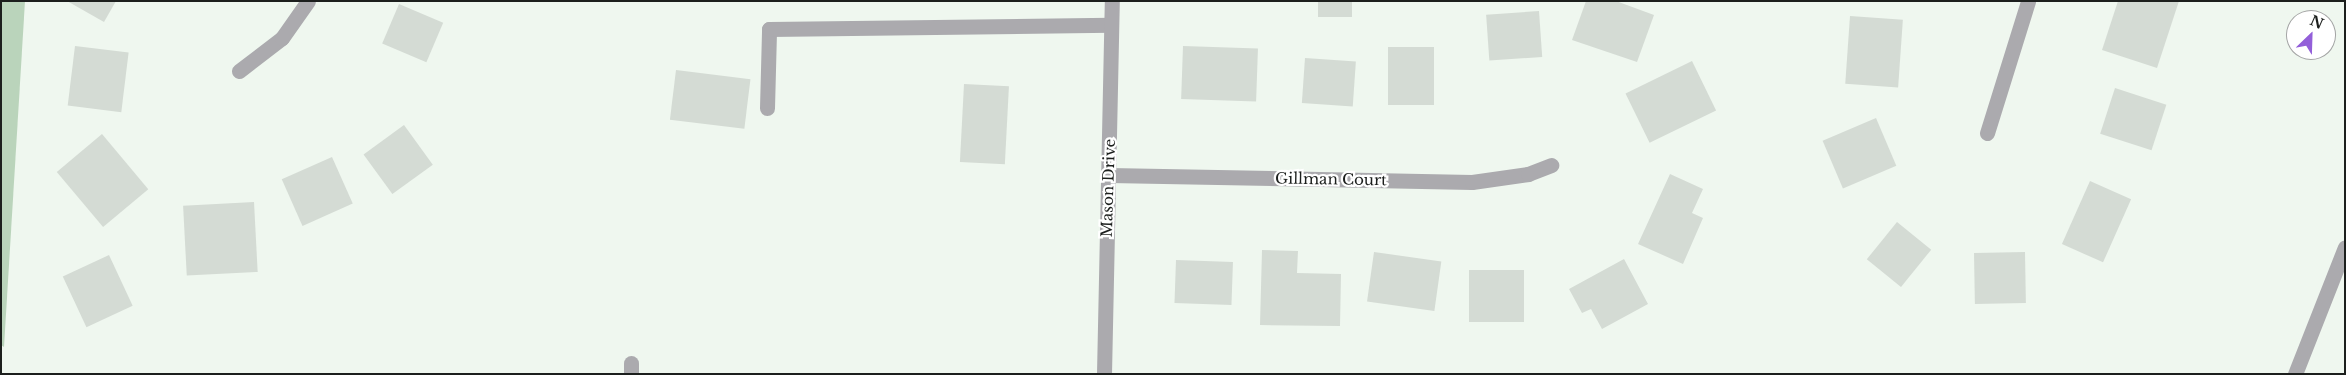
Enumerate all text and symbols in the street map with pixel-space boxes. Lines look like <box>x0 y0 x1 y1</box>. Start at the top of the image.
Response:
north arrow <box>2286 10 2336 60</box>
text: N <box>2307 11 2326 33</box>
street label: Mason Drive <box>1097 138 1119 238</box>
street label: Gillman Court <box>1275 169 1387 189</box>

